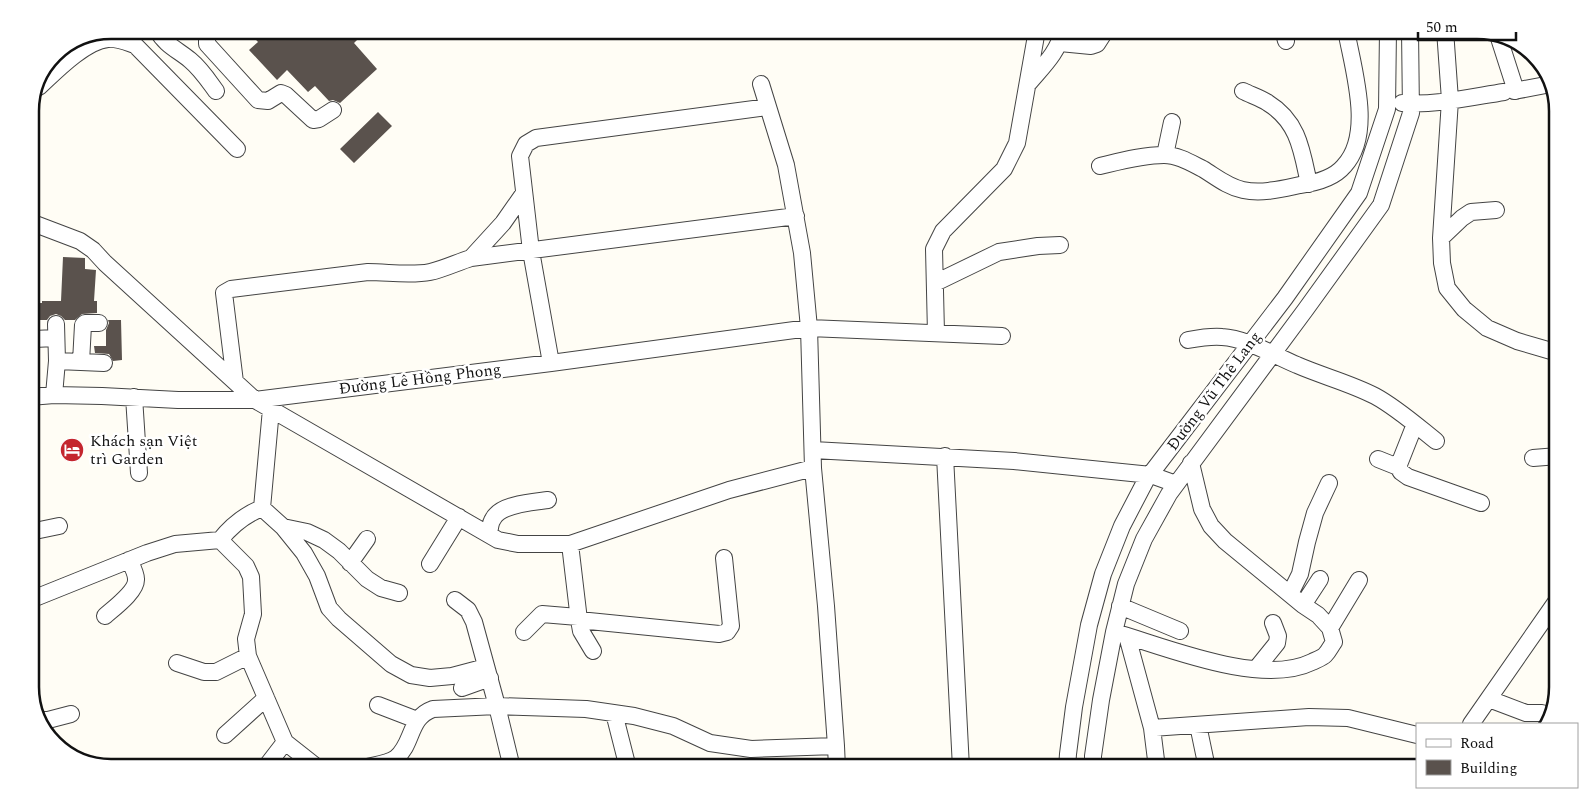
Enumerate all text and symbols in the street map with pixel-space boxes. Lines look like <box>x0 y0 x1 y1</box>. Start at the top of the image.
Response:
scale bar <box>1418 10 1516 42</box>
text: 50 m <box>1426 16 1458 39</box>
street label: Đường Vũ Thê Lang <box>1161 326 1267 456</box>
street label: Đường Lê Hồng Phong <box>337 357 503 401</box>
place label: Khách sạn Việt trì Garden <box>90 429 198 471</box>
hotel icon: Khách sạn Việt trì Garden <box>59 437 85 463</box>
legend <box>1416 723 1578 788</box>
text: Road <box>1460 732 1494 755</box>
text: Building <box>1460 757 1517 780</box>

